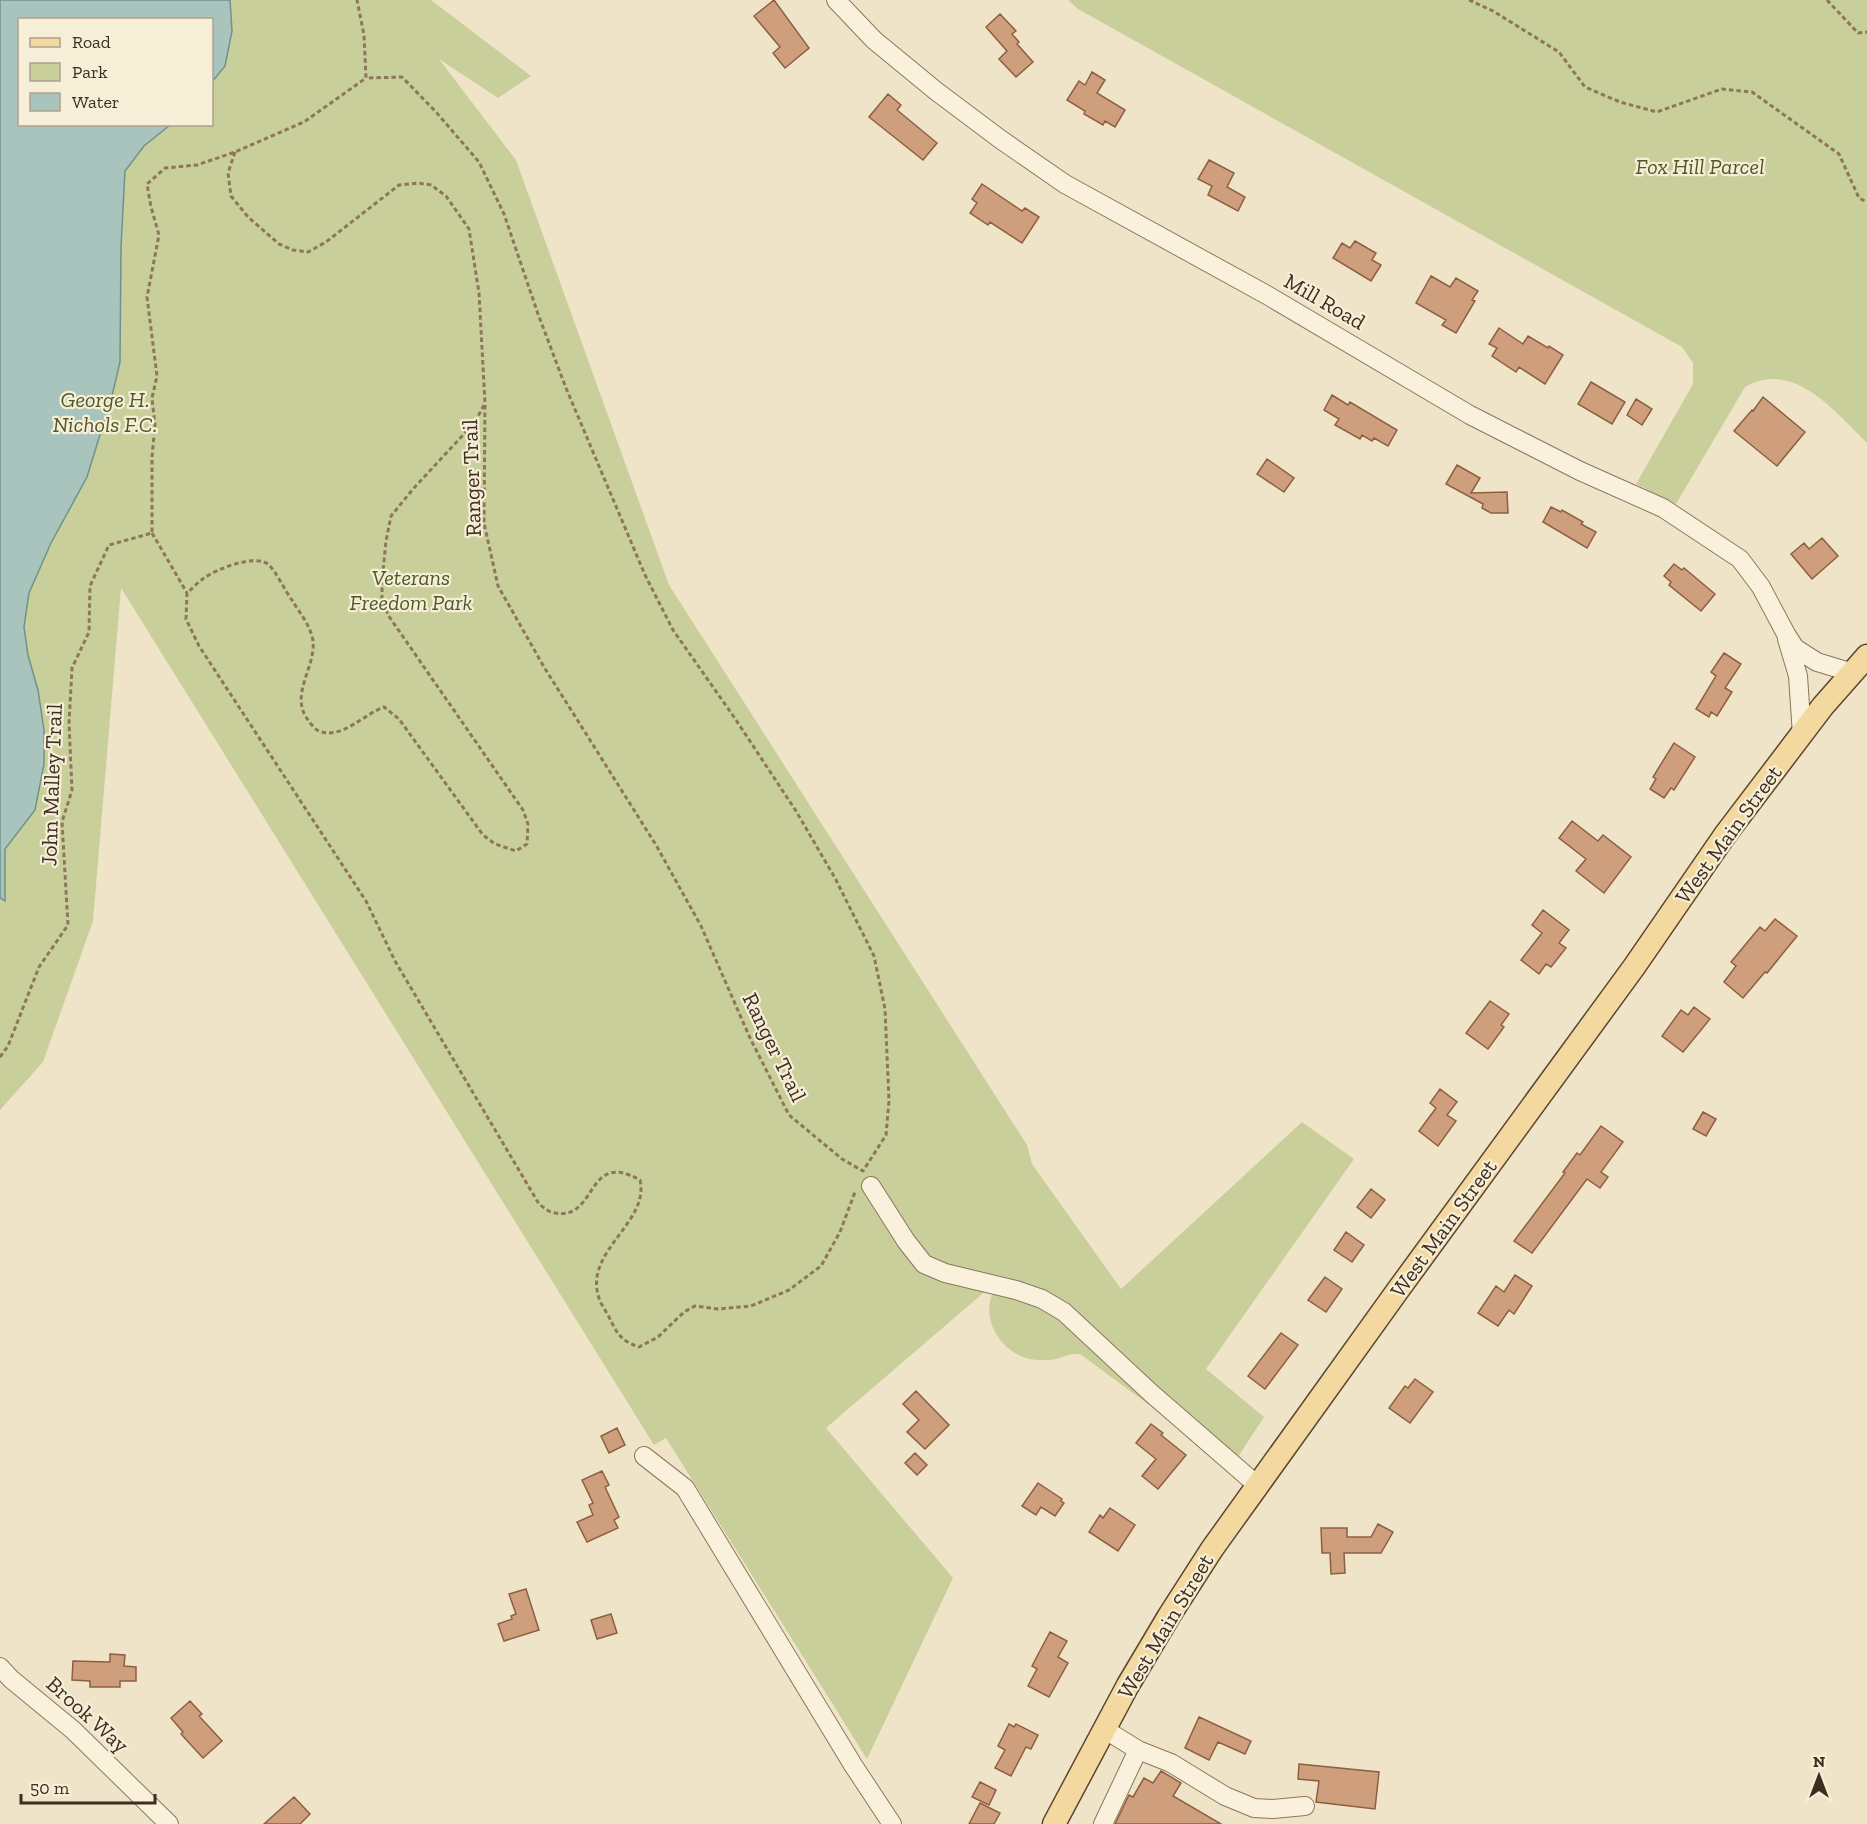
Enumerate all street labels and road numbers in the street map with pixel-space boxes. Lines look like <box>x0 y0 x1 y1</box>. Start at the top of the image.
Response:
street label: Mill Road <box>1279 267 1370 336</box>
street label: Ranger Trail <box>456 418 487 537</box>
street label: John Malley Trail <box>35 703 68 867</box>
street label: West Main Street <box>1669 759 1788 909</box>
street label: Ranger Trail <box>737 988 813 1106</box>
street label: West Main Street <box>1384 1153 1503 1303</box>
street label: West Main Street <box>1112 1548 1220 1704</box>
street label: Brook Way <box>41 1670 135 1759</box>

